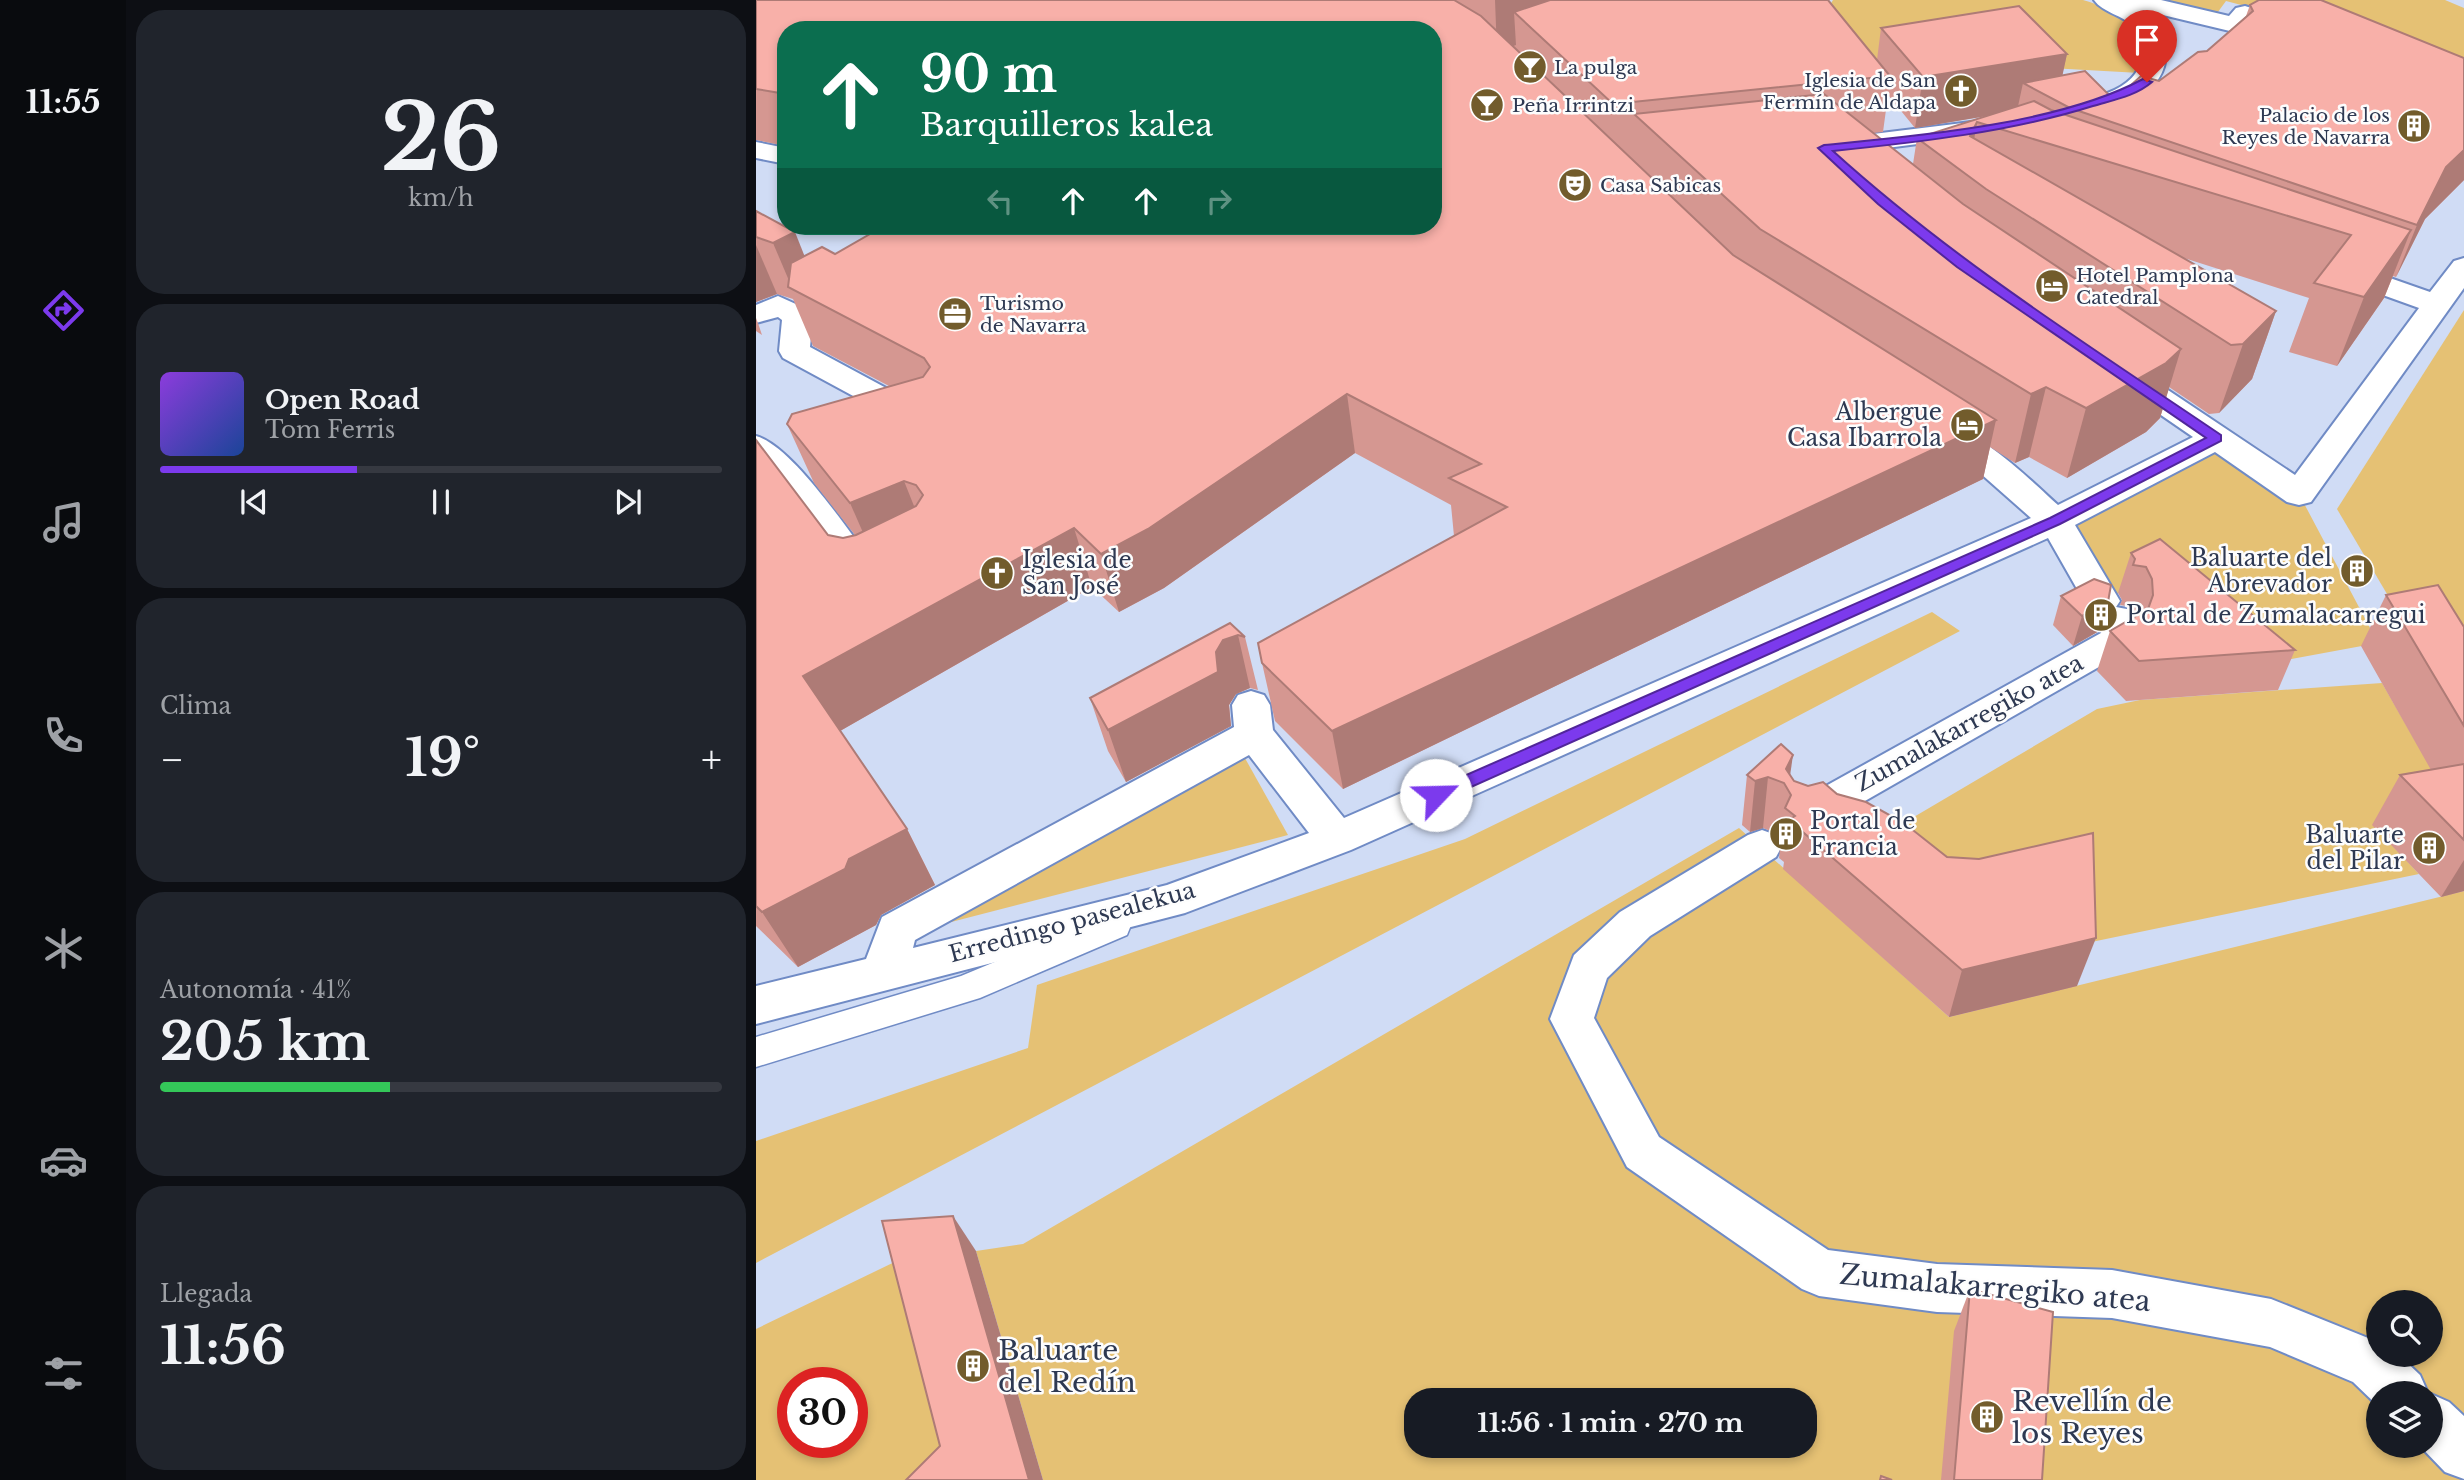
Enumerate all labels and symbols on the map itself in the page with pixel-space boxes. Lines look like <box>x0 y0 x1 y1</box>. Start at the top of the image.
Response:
pin <box>2117 10 2177 82</box>
bar icon: La pulga <box>1511 48 1549 86</box>
place label: La pulga <box>1554 56 1638 79</box>
place label: Iglesia de San Fermín de Aldapa <box>1763 69 1936 114</box>
church icon: Iglesia de San Fermín de Aldapa <box>1942 72 1980 110</box>
bar icon: Peña Irrintzi <box>1468 86 1506 124</box>
place label: Peña Irrintzi <box>1512 94 1635 117</box>
place label: Palacio de los Reyes de Navarra <box>2221 104 2390 149</box>
building icon: Palacio de los Reyes de Navarra <box>2395 107 2433 145</box>
theatre icon: Casa Sabicas <box>1556 166 1594 204</box>
place label: Casa Sabicas <box>1600 174 1721 197</box>
place label: Hotel Pamplona Catedral <box>2076 264 2235 309</box>
hotel icon: Hotel Pamplona Catedral <box>2033 267 2071 305</box>
place label: Turismo de Navarra <box>980 292 1087 337</box>
office icon: Turismo de Navarra <box>936 295 974 333</box>
place label: Albergue Casa Ibarrola <box>1787 398 1942 452</box>
hotel icon: Albergue Casa Ibarrola <box>1948 406 1986 444</box>
place label: Baluarte del Abrevador <box>2190 544 2332 598</box>
place label: Iglesia de San José <box>1022 546 1132 600</box>
building icon: Baluarte del Abrevador <box>2338 552 2376 590</box>
church icon: Iglesia de San José <box>978 554 1016 592</box>
building icon: Portal de Zumalacarregui <box>2082 596 2120 634</box>
place label: Portal de Zumalacarregui <box>2126 601 2426 629</box>
street label: Zumalakarregiko atea <box>1850 648 2088 797</box>
position arrow <box>1399 758 1473 832</box>
place label: Portal de Francia <box>1810 807 1915 861</box>
building icon: Portal de Francia <box>1767 815 1805 853</box>
place label: Baluarte del Pilar <box>2305 821 2404 875</box>
building icon: Baluarte del Pilar <box>2410 829 2448 867</box>
street label: Erredingo pasealekua <box>946 876 1198 968</box>
street label: Zumalakarregiko atea <box>1838 1257 2152 1319</box>
place label: Baluarte del Redín <box>998 1333 1136 1400</box>
building icon: Baluarte del Redín <box>954 1347 992 1385</box>
speed limit sign: 30 <box>777 1367 868 1458</box>
place label: Revellín de los Reyes <box>2012 1384 2172 1451</box>
building icon: Revellín de los Reyes <box>1968 1398 2006 1436</box>

